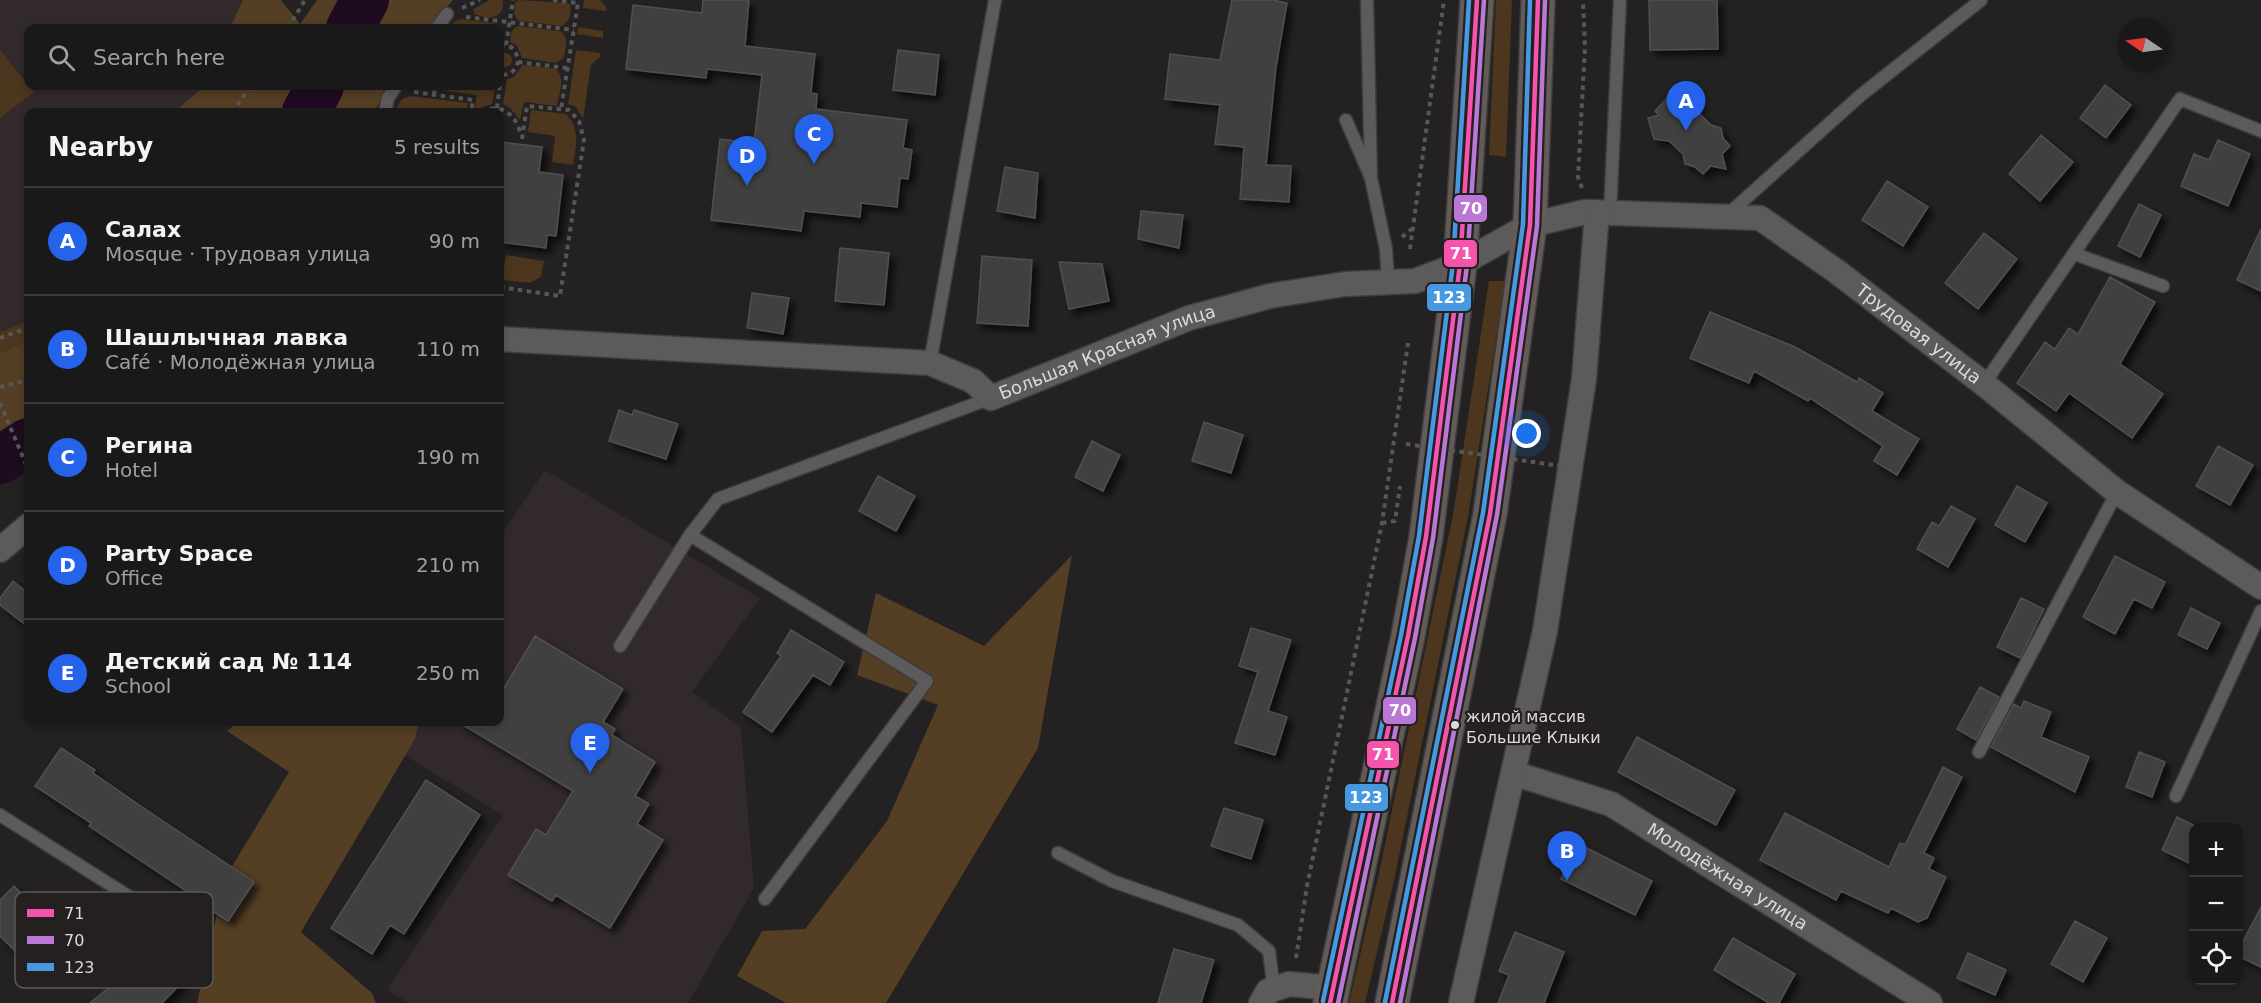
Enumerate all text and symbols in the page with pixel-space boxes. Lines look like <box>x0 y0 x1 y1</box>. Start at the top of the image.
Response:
north arrow <box>2117 18 2171 72</box>
search box <box>24 24 504 90</box>
icon: search <box>45 41 78 74</box>
text: Search here <box>93 45 225 70</box>
pin: A <box>1666 82 1706 131</box>
pin: C <box>794 114 834 164</box>
text: Nearby <box>48 132 153 162</box>
text: 5 results <box>394 135 480 159</box>
pin: D <box>728 136 766 186</box>
line badge: 70 <box>1453 194 1488 223</box>
text: 70 <box>1460 199 1482 218</box>
text: Салах <box>105 217 181 242</box>
text: A <box>60 229 75 253</box>
text: 90 m <box>429 229 480 253</box>
line badge: 71 <box>1443 239 1478 268</box>
text: Mosque · Трудовая улица <box>105 242 370 266</box>
text: 71 <box>1450 244 1472 263</box>
street label: Трудовая улица <box>1851 279 1986 388</box>
line badge: 123 <box>1426 283 1472 312</box>
text: 123 <box>1432 288 1466 307</box>
street label: Большая Красная улица <box>996 300 1218 404</box>
text: Шашлычная лавка <box>105 325 348 350</box>
text: B <box>60 337 75 361</box>
text: 110 m <box>416 337 480 361</box>
text: Café · Молодёжная улица <box>105 350 376 374</box>
your location <box>1512 419 1541 448</box>
text: Регина <box>105 433 193 458</box>
text: C <box>60 445 75 469</box>
text: 190 m <box>416 445 480 469</box>
text: Hotel <box>105 458 158 482</box>
text: Party Space <box>105 541 253 566</box>
text: D <box>59 553 76 577</box>
text: 210 m <box>416 553 480 577</box>
text: Office <box>105 566 163 590</box>
text: Детский сад № 114 <box>105 649 352 674</box>
text: E <box>61 661 74 685</box>
text: 250 m <box>416 661 480 685</box>
text: School <box>105 674 171 698</box>
line badge: 70 <box>1382 696 1417 725</box>
text: 70 <box>1389 701 1411 720</box>
place label: жилой массив Большие Клыки <box>1466 707 1601 747</box>
marker: жилой массив Большие Клыки <box>1449 719 1461 731</box>
pin: E <box>570 724 610 773</box>
line badge: 71 <box>1366 740 1400 769</box>
text: 71 <box>1372 745 1394 764</box>
line badge: 123 <box>1344 783 1389 812</box>
text: 123 <box>1349 788 1383 807</box>
street label: Молодёжная улица <box>1643 818 1812 934</box>
map controls <box>2189 823 2243 985</box>
button: + <box>2189 823 2243 877</box>
pin: B <box>1548 832 1586 881</box>
button: − <box>2189 877 2243 931</box>
legend <box>15 892 213 988</box>
text: 71 <box>64 904 84 923</box>
text: 70 <box>64 931 84 950</box>
button: locate <box>2189 931 2243 985</box>
text: 123 <box>64 958 95 977</box>

